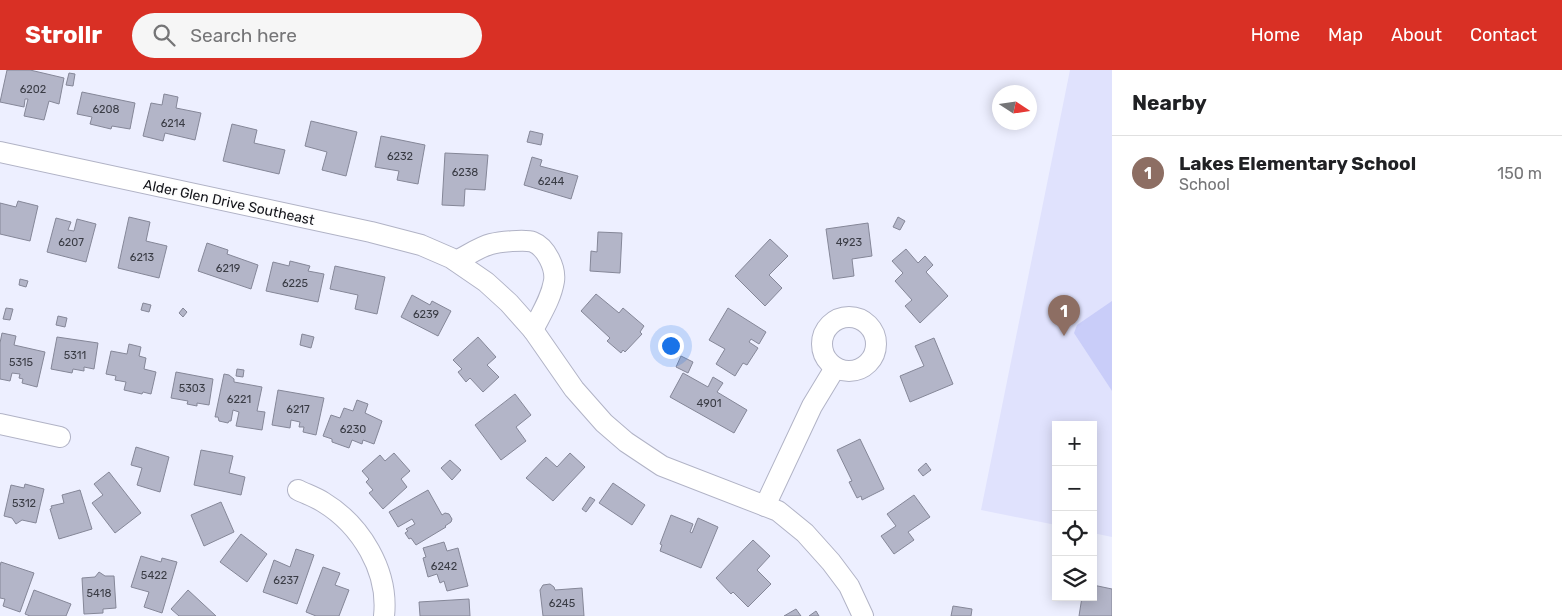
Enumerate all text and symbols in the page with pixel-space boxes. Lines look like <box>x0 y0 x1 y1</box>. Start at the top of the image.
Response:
search box <box>132 13 482 58</box>
text: Strollr <box>25 21 102 49</box>
icon: search <box>150 21 178 49</box>
text: Search here <box>190 24 297 47</box>
text: Home <box>1251 24 1300 46</box>
text: Map <box>1328 24 1363 46</box>
text: About <box>1391 24 1442 46</box>
text: Contact <box>1470 24 1537 46</box>
house number: 6202 <box>20 83 46 96</box>
north arrow <box>992 85 1037 130</box>
text: Nearby <box>1132 90 1207 115</box>
house number: 6208 <box>92 103 120 116</box>
house number: 6214 <box>161 117 185 130</box>
house number: 6232 <box>387 150 413 163</box>
text: Lakes Elementary School <box>1179 152 1416 175</box>
text: 1 <box>1144 164 1152 183</box>
text: 150 m <box>1497 164 1542 183</box>
house number: 6238 <box>452 166 478 179</box>
house number: 6244 <box>538 175 564 188</box>
text: School <box>1179 175 1230 194</box>
street label: Alder Glen Drive Southeast <box>142 176 317 229</box>
house number: 6207 <box>58 236 84 249</box>
house number: 4923 <box>836 236 863 249</box>
house number: 6213 <box>130 251 155 264</box>
house number: 6219 <box>216 262 240 275</box>
house number: 6225 <box>282 277 309 290</box>
pin: 1 <box>1048 295 1080 336</box>
house number: 6239 <box>413 308 439 321</box>
your location <box>658 333 684 359</box>
house number: 5311 <box>64 349 86 362</box>
house number: 5315 <box>9 356 34 369</box>
house number: 5303 <box>179 382 206 395</box>
house number: 6221 <box>227 393 251 406</box>
house number: 4901 <box>697 397 721 410</box>
house number: 6217 <box>286 403 310 416</box>
map controls <box>1052 421 1097 601</box>
button: + <box>1052 421 1097 466</box>
house number: 6230 <box>340 423 366 436</box>
button: − <box>1052 466 1097 511</box>
house number: 5312 <box>12 497 36 510</box>
button: locate <box>1052 511 1097 556</box>
button: layers <box>1052 556 1097 601</box>
house number: 6242 <box>431 560 457 573</box>
house number: 5422 <box>141 569 167 582</box>
house number: 6237 <box>273 574 299 587</box>
house number: 5418 <box>87 587 111 600</box>
house number: 6245 <box>549 597 576 610</box>

